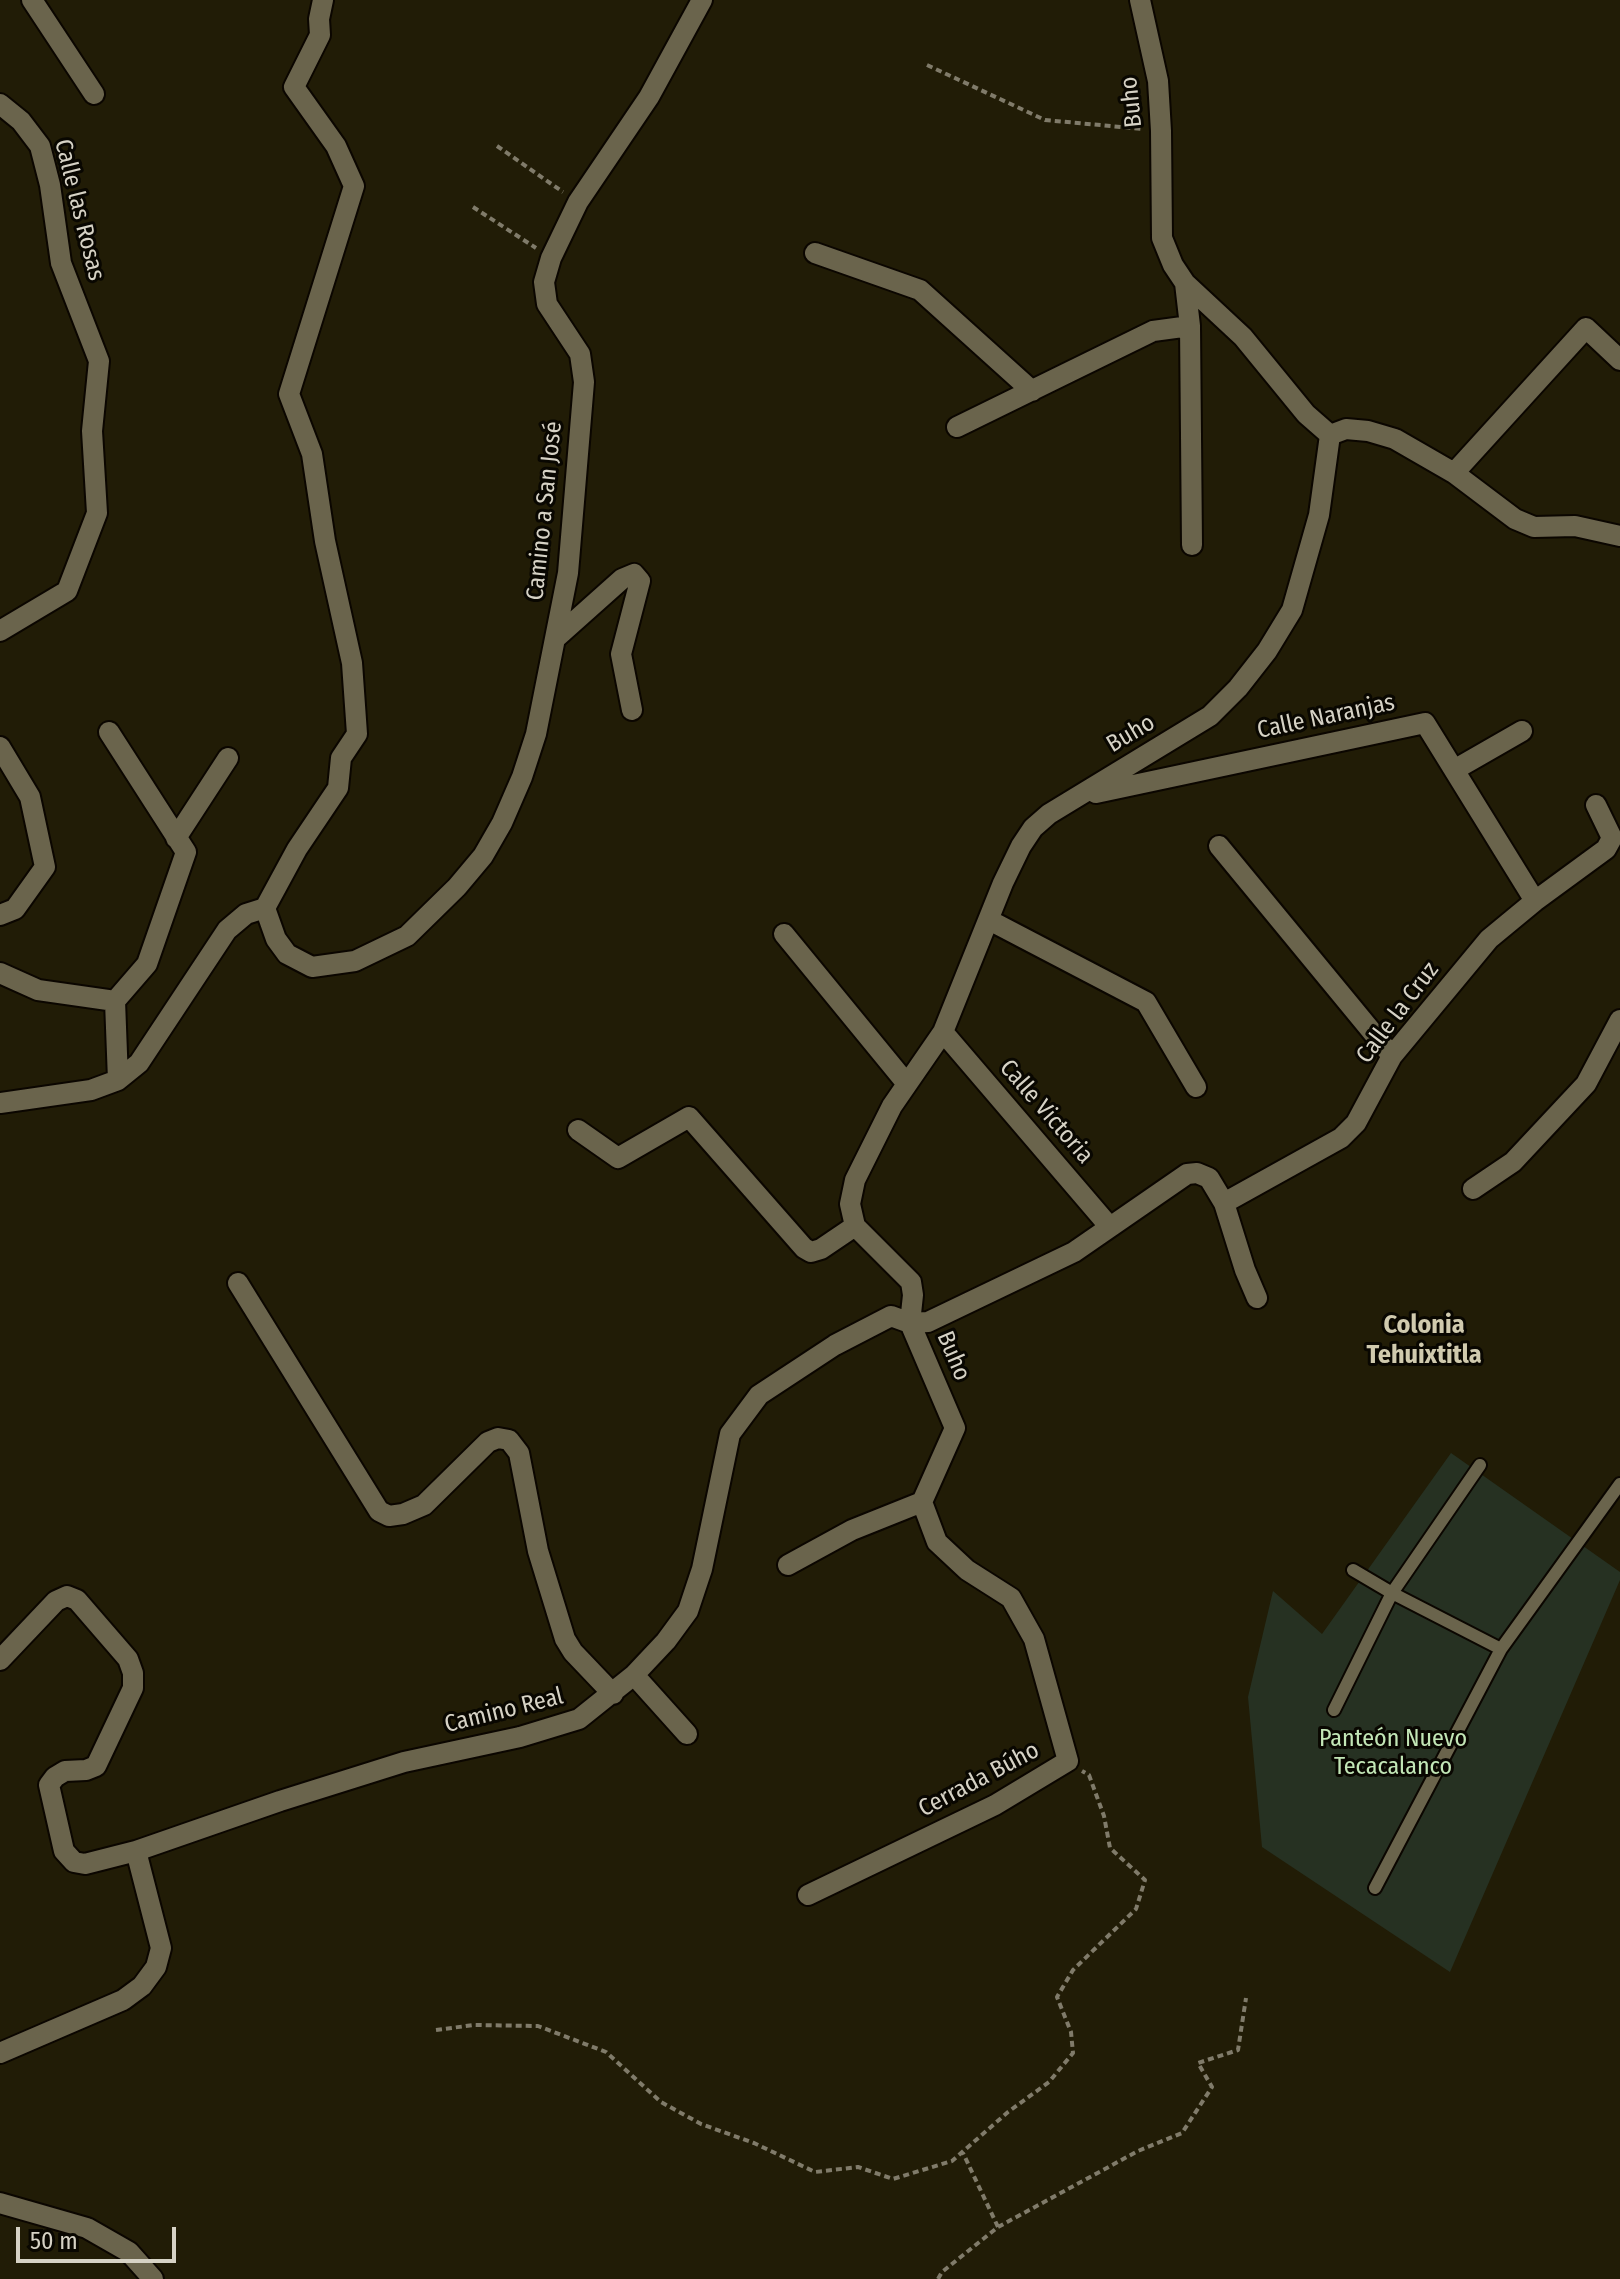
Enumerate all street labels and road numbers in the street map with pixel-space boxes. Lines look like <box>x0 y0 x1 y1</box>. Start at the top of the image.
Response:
street label: Buho <box>1115 75 1149 129</box>
street label: Calle las Rosas <box>48 136 110 284</box>
street label: Camino a San José <box>521 420 569 602</box>
street label: Calle Naranjas <box>1255 688 1397 746</box>
street label: Buho <box>1102 709 1160 759</box>
street label: Calle la Cruz <box>1351 957 1445 1069</box>
street label: Calle Victoria <box>993 1054 1099 1170</box>
street label: Buho <box>930 1327 976 1385</box>
street label: Camino Real <box>442 1682 566 1740</box>
street label: Cerrada Búho <box>914 1736 1044 1824</box>

